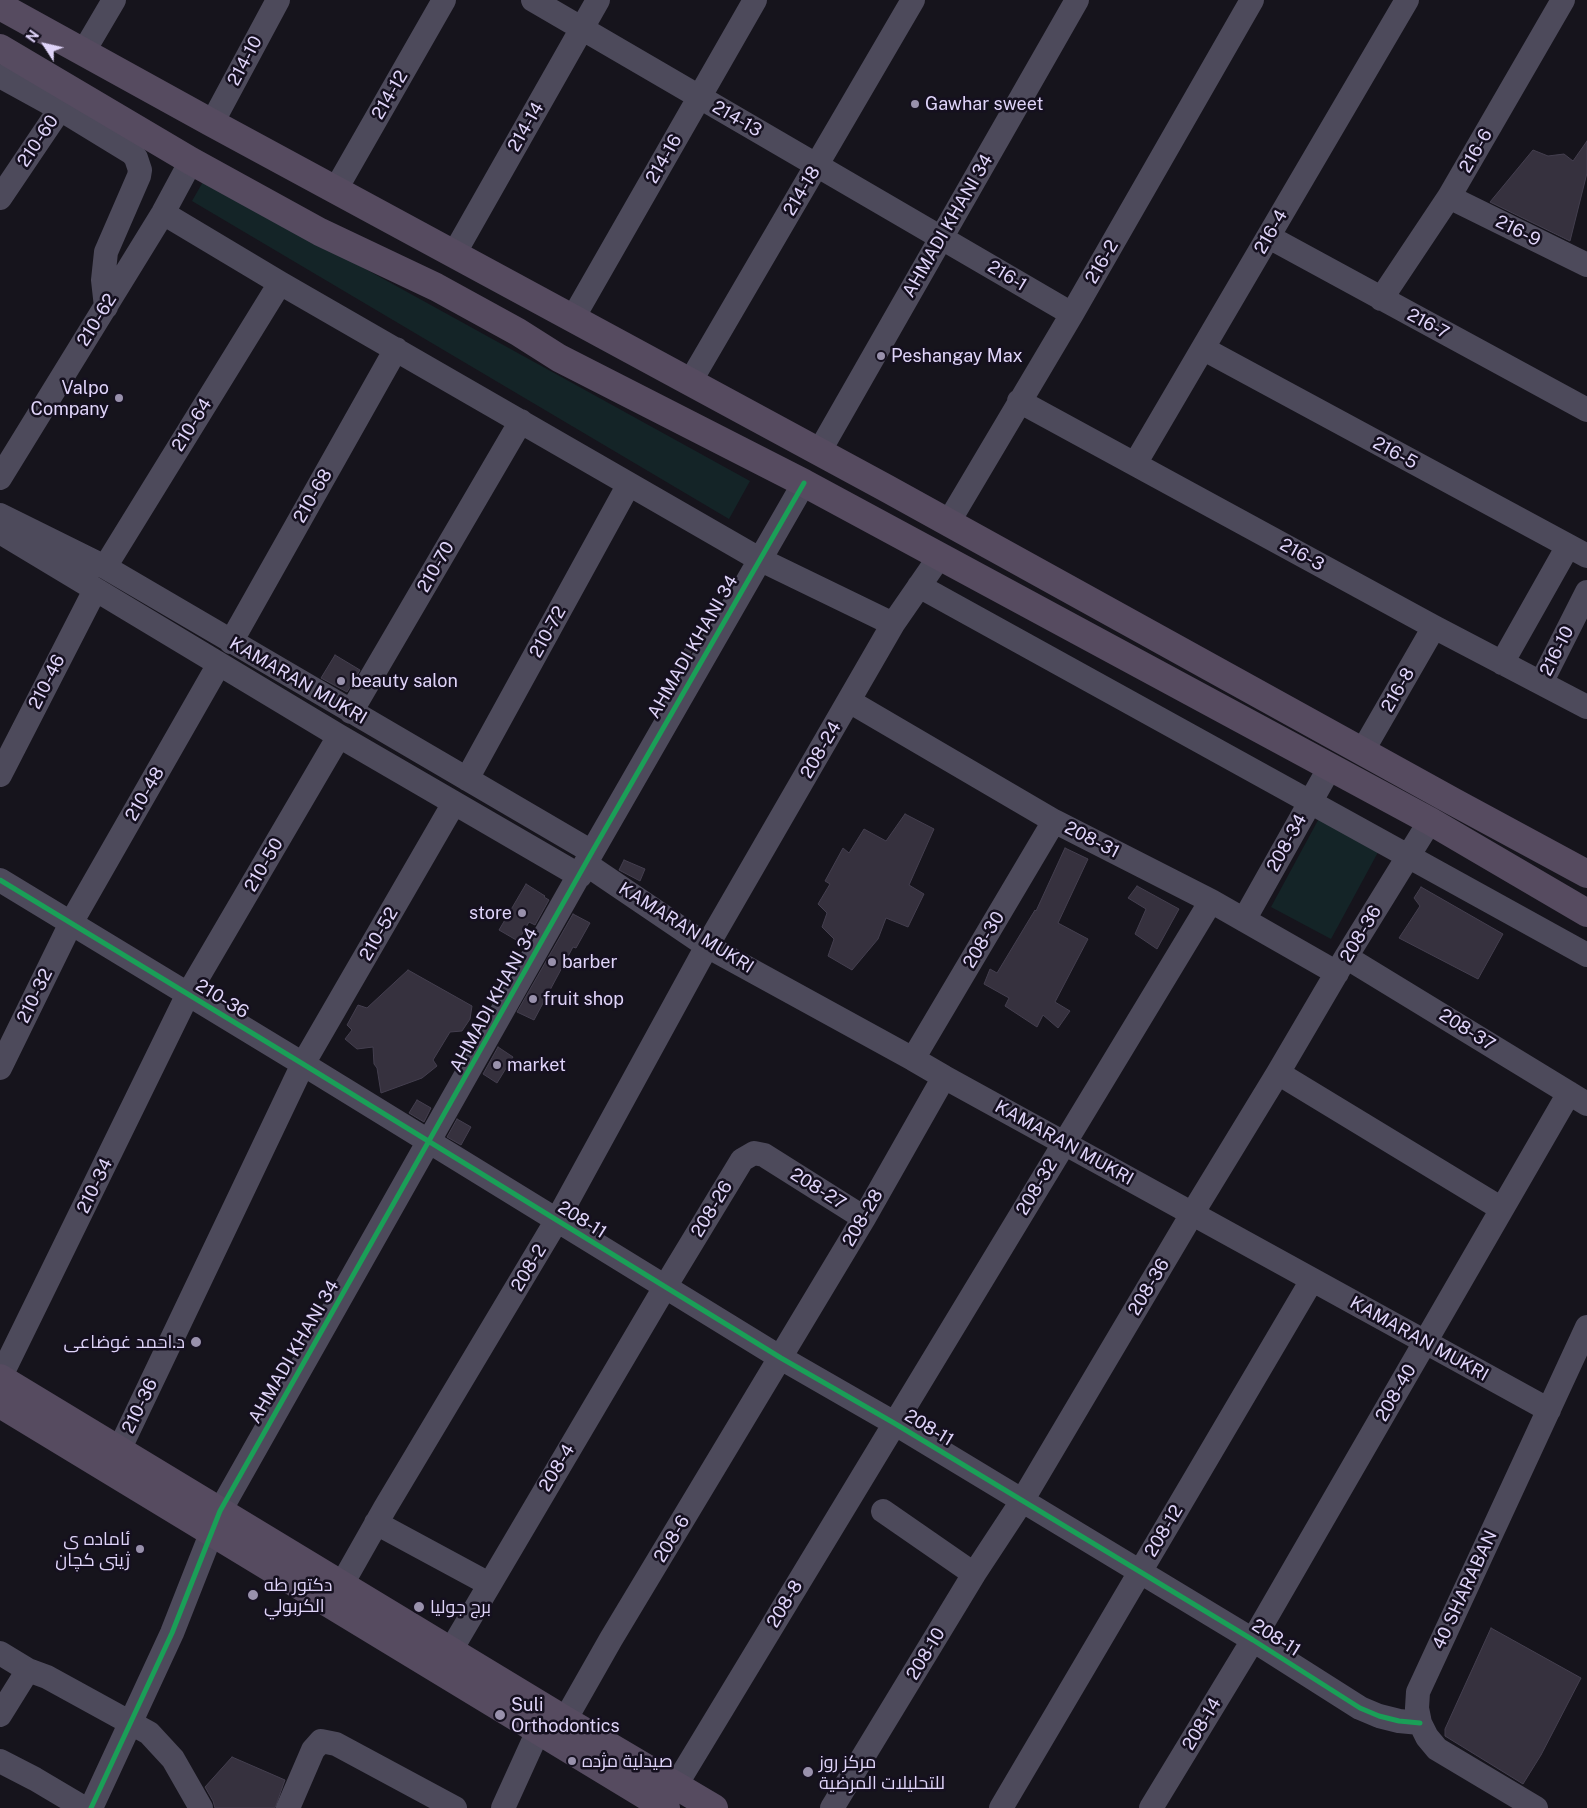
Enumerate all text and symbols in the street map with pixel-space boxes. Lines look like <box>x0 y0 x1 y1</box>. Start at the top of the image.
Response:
north arrow <box>20 20 70 70</box>
text: N <box>23 27 42 45</box>
street label: 214-10 <box>223 32 267 90</box>
street label: 214-12 <box>367 67 413 123</box>
place label: Gawhar sweet <box>925 93 1044 115</box>
street label: 214-13 <box>708 96 766 142</box>
street label: 214-14 <box>503 98 549 156</box>
marker: Gawhar sweet <box>909 98 921 110</box>
street label: 210-60 <box>13 111 63 171</box>
street label: 216-6 <box>1455 125 1497 177</box>
street label: 214-16 <box>641 131 687 187</box>
street label: AHMADI KHANI 34 <box>898 151 998 301</box>
street label: 214-18 <box>779 162 825 220</box>
street label: 216-4 <box>1250 206 1292 258</box>
street label: 216-9 <box>1492 211 1544 251</box>
street label: 216-2 <box>1081 236 1123 288</box>
street label: 216-1 <box>983 256 1031 296</box>
street label: 210-62 <box>73 290 121 350</box>
street label: 216-7 <box>1403 304 1453 344</box>
place label: Peshangay Max <box>891 345 1023 367</box>
marker: Peshangay Max <box>875 350 887 362</box>
place label: Valpo Company <box>31 377 109 419</box>
marker: Valpo Company <box>113 392 125 404</box>
street label: 210-64 <box>167 395 217 455</box>
street label: 216-5 <box>1369 432 1421 474</box>
street label: 210-68 <box>289 465 337 527</box>
street label: 216-3 <box>1276 534 1328 576</box>
street label: 210-70 <box>413 538 459 596</box>
street label: AHMADI KHANI 34 <box>643 572 743 722</box>
street label: 210-72 <box>525 603 571 661</box>
street label: 216-10 <box>1535 622 1579 680</box>
street label: KAMARAN MUKRI <box>225 633 371 729</box>
street label: 210-46 <box>24 651 70 713</box>
street label: 216-8 <box>1377 664 1419 716</box>
place label: beauty salon <box>351 670 458 692</box>
marker: beauty salon <box>335 675 347 687</box>
street label: 208-24 <box>796 718 846 782</box>
street label: 210-48 <box>121 763 169 825</box>
street label: 208-34 <box>1262 810 1312 876</box>
street label: 208-31 <box>1061 817 1123 863</box>
street label: 210-50 <box>240 834 288 896</box>
street label: KAMARAN MUKRI <box>615 878 757 978</box>
place label: store <box>469 902 512 924</box>
street label: 208-36 <box>1336 902 1386 966</box>
street label: 210-52 <box>355 903 403 965</box>
marker: store <box>516 907 528 919</box>
street label: 208-30 <box>959 908 1009 972</box>
street label: AHMADI KHANI 34 <box>445 924 543 1076</box>
place label: barber <box>562 951 618 973</box>
marker: barber <box>546 956 558 968</box>
street label: 210-32 <box>13 965 57 1027</box>
street label: 210-36 <box>191 975 253 1023</box>
place label: fruit shop <box>543 988 624 1010</box>
marker: fruit shop <box>527 993 539 1005</box>
street label: 208-37 <box>1435 1004 1499 1056</box>
place label: market <box>507 1054 566 1076</box>
marker: market <box>491 1059 503 1071</box>
street label: KAMARAN MUKRI <box>991 1096 1137 1190</box>
street label: 210-34 <box>72 1155 118 1217</box>
street label: 208-32 <box>1012 1155 1062 1219</box>
street label: 208-27 <box>786 1164 850 1214</box>
street label: 208-26 <box>687 1177 737 1241</box>
street label: 208-28 <box>838 1186 888 1250</box>
street label: 208-11 <box>554 1197 610 1243</box>
street label: 208-2 <box>507 1241 551 1295</box>
street label: 208-36 <box>1124 1255 1174 1319</box>
street label: AHMADI KHANI 34 <box>244 1277 344 1427</box>
street label: KAMARAN MUKRI <box>1346 1292 1492 1386</box>
place label: د.احمد غوضاعی <box>64 1331 185 1353</box>
marker: د.احمد غوضاعی <box>189 1335 203 1349</box>
street label: 208-40 <box>1371 1361 1421 1425</box>
street label: 210-36 <box>118 1375 162 1437</box>
street label: 208-11 <box>901 1405 957 1451</box>
street label: 208-4 <box>535 1440 579 1496</box>
street label: 208-12 <box>1140 1501 1188 1561</box>
street label: 208-6 <box>650 1511 694 1567</box>
street label: 40 SHARABAN <box>1428 1527 1502 1653</box>
place label: ئاماده ى ژينى كچان <box>55 1528 130 1570</box>
marker: ئاماده ى ژينى كچان <box>134 1543 146 1555</box>
place label: دكتور طه الكربولي <box>264 1574 333 1616</box>
street label: 208-8 <box>762 1576 808 1632</box>
marker: دكتور طه الكربولي <box>246 1588 260 1602</box>
place label: برج جوليا <box>430 1596 491 1618</box>
marker: برج جوليا <box>412 1600 426 1614</box>
street label: 208-11 <box>1248 1615 1304 1661</box>
street label: 208-10 <box>902 1624 950 1684</box>
place label: Suli Orthodontics <box>511 1694 620 1736</box>
street label: 208-14 <box>1178 1694 1226 1754</box>
marker: Suli Orthodontics <box>493 1708 507 1722</box>
place label: صيدلية مژده <box>582 1750 673 1772</box>
place label: مركز روز للتحليلات المرضية <box>819 1751 945 1794</box>
marker: صيدلية مژده <box>566 1755 578 1767</box>
marker: مركز روز للتحليلات المرضية <box>801 1765 815 1779</box>

